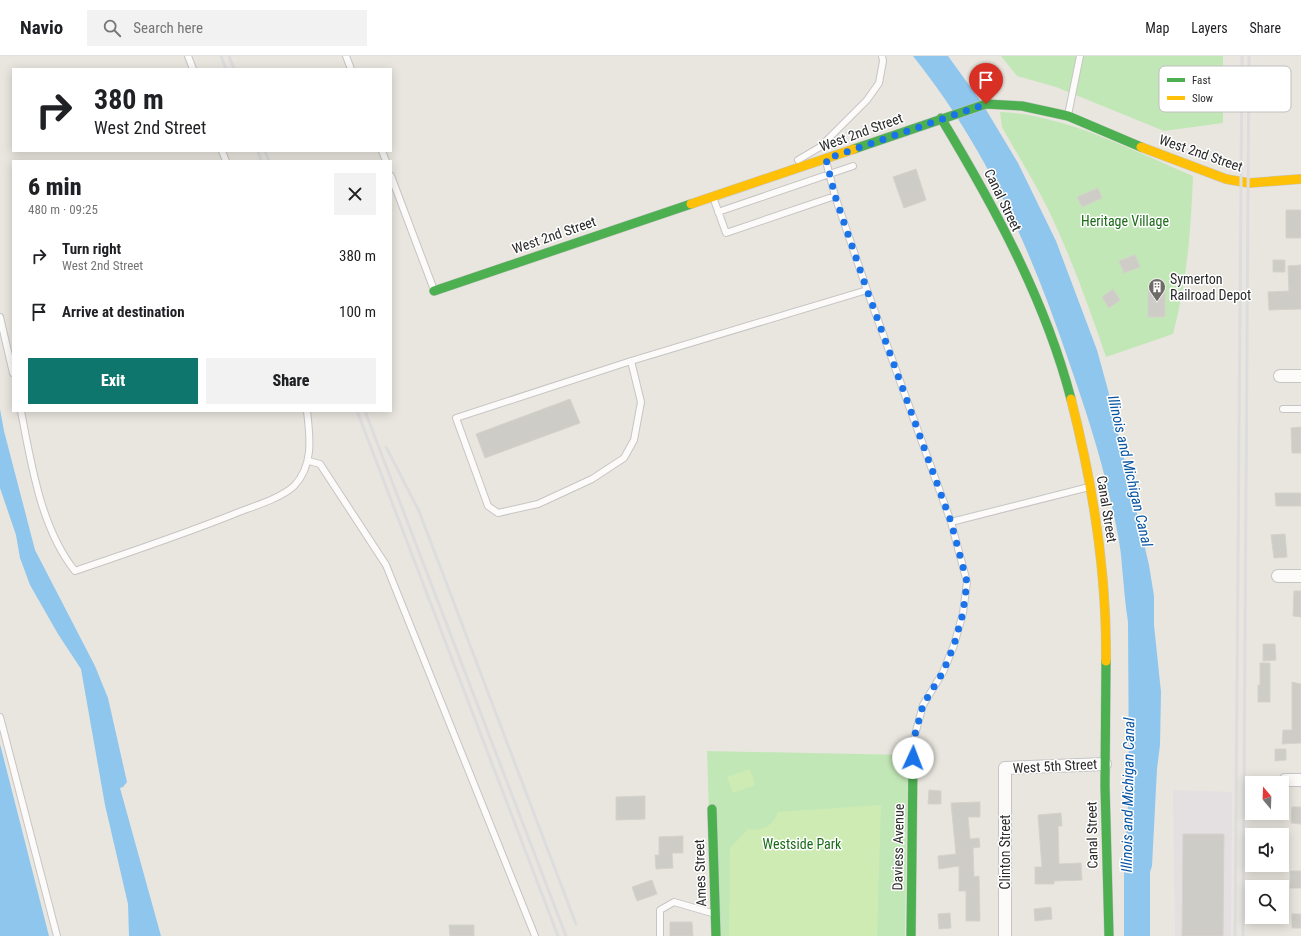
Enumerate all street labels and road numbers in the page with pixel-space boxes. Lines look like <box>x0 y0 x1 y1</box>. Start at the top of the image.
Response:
street label: West 2nd Street <box>817 110 905 154</box>
street label: West 2nd Street <box>1157 131 1245 175</box>
street label: Canal Street <box>981 166 1025 234</box>
street label: West 2nd Street <box>510 213 598 257</box>
street label: Canal Street <box>1094 474 1120 544</box>
street label: West 5th Street <box>1012 756 1098 776</box>
street label: Canal Street <box>1083 801 1101 869</box>
street label: Daviess Avenue <box>889 803 907 890</box>
street label: Clinton Street <box>997 815 1013 889</box>
street label: Ames Street <box>691 839 709 907</box>

